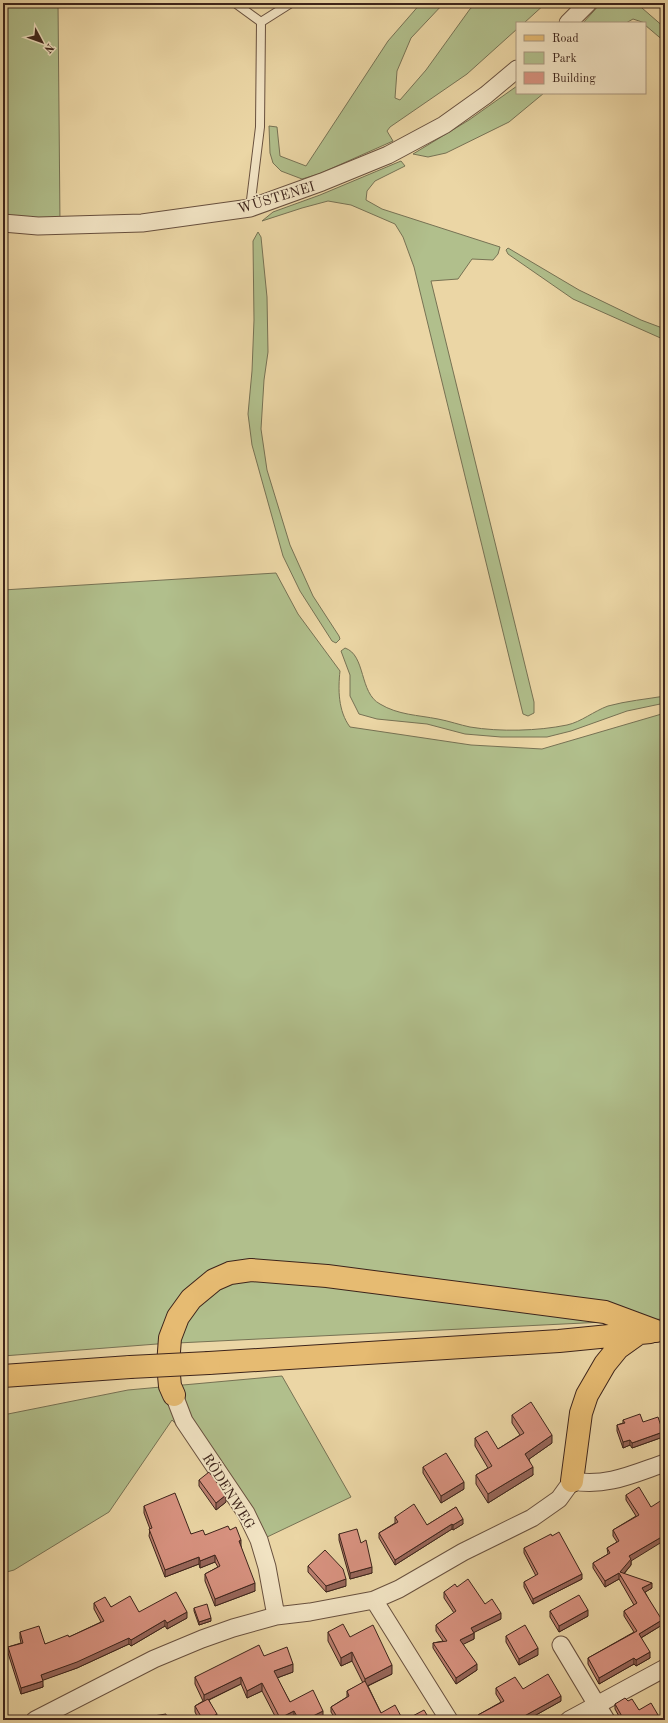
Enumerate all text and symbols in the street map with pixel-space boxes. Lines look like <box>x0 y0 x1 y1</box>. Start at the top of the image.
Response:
north arrow <box>22 22 62 62</box>
legend <box>516 22 646 94</box>
text: Road <box>552 33 579 45</box>
text: N <box>41 41 55 55</box>
text: Park <box>552 53 577 65</box>
text: Building <box>552 73 596 85</box>
street label: WÜSTENEI <box>235 177 317 216</box>
street label: RÖDENWEG <box>199 1450 259 1532</box>

